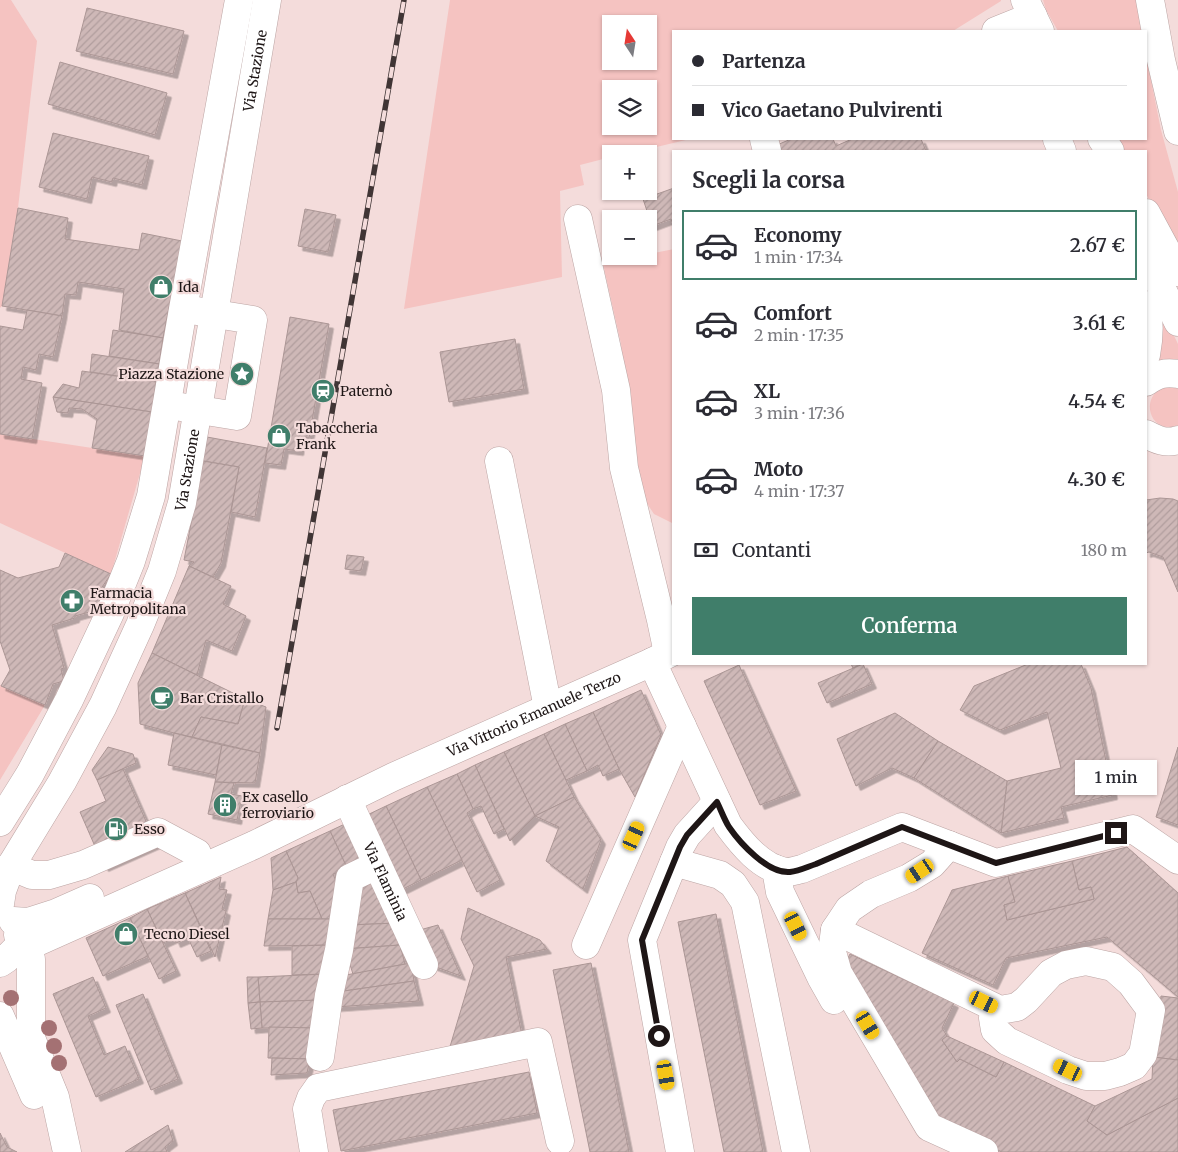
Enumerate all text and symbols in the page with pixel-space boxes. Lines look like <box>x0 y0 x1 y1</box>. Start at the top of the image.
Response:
north arrow <box>602 15 658 70</box>
map controls <box>602 15 657 265</box>
street label: Via Stazione <box>239 28 271 114</box>
text: Partenza <box>722 49 806 73</box>
button: layers <box>602 80 657 135</box>
text: Vico Gaetano Pulvirenti <box>722 98 943 122</box>
button: + <box>602 145 657 200</box>
text: Scegli la corsa <box>692 166 845 194</box>
button: − <box>602 210 657 265</box>
icon: car <box>694 223 739 268</box>
text: Economy <box>754 223 842 247</box>
text: 2.67 € <box>1070 233 1125 257</box>
text: 1 min · 17:34 <box>754 247 843 267</box>
shop icon: Ida <box>148 274 174 300</box>
place label: Ida <box>178 278 199 296</box>
icon: car <box>694 301 739 346</box>
text: Comfort <box>754 301 832 325</box>
text: 3.61 € <box>1073 311 1125 335</box>
text: 2 min · 17:35 <box>754 325 844 345</box>
place icon: Piazza Stazione <box>229 361 255 387</box>
place label: Piazza Stazione <box>118 365 224 383</box>
station icon: Paternò <box>310 378 336 404</box>
icon: car <box>694 379 739 424</box>
text: XL <box>754 379 780 403</box>
place label: Paternò <box>340 382 392 400</box>
text: 4.54 € <box>1068 389 1125 413</box>
text: 3 min · 17:36 <box>754 403 845 423</box>
place label: Tabaccheria Frank <box>296 419 378 453</box>
shop icon: Tabaccheria Frank <box>266 423 292 449</box>
street label: Via Stazione <box>171 428 203 514</box>
icon: car <box>694 457 739 502</box>
text: Moto <box>754 457 803 481</box>
text: 4.30 € <box>1067 467 1125 491</box>
text: 4 min · 17:37 <box>754 481 844 501</box>
icon: cash <box>692 536 720 564</box>
text: Contanti <box>732 538 811 562</box>
text: 180 m <box>1081 540 1127 560</box>
place label: Farmacia Metropolitana <box>90 584 187 618</box>
pharmacy icon: Farmacia Metropolitana <box>59 588 85 614</box>
button: Conferma <box>692 597 1127 655</box>
street label: Via Vittorio Emanuele Terzo <box>443 668 624 761</box>
cafe icon: Bar Cristallo <box>149 685 175 711</box>
place label: Bar Cristallo <box>180 689 264 707</box>
callout: 1 min <box>1075 760 1157 796</box>
text: 1 min <box>1094 767 1138 787</box>
place label: Ex casello ferroviario <box>242 788 314 822</box>
building icon: Ex casello ferroviario <box>212 792 238 818</box>
fuel station icon: Esso <box>103 816 129 842</box>
car <box>621 819 646 853</box>
place label: Esso <box>134 820 165 838</box>
route end <box>1105 822 1127 844</box>
street label: Via Flaminia <box>359 838 412 924</box>
car <box>903 856 936 886</box>
car <box>782 909 809 943</box>
shop icon: Tecno Diesel <box>113 921 139 947</box>
place label: Tecno Diesel <box>144 925 230 943</box>
car <box>967 989 1000 1015</box>
car <box>853 1008 882 1042</box>
route start <box>648 1025 670 1047</box>
car <box>1051 1057 1084 1083</box>
car <box>656 1059 675 1091</box>

